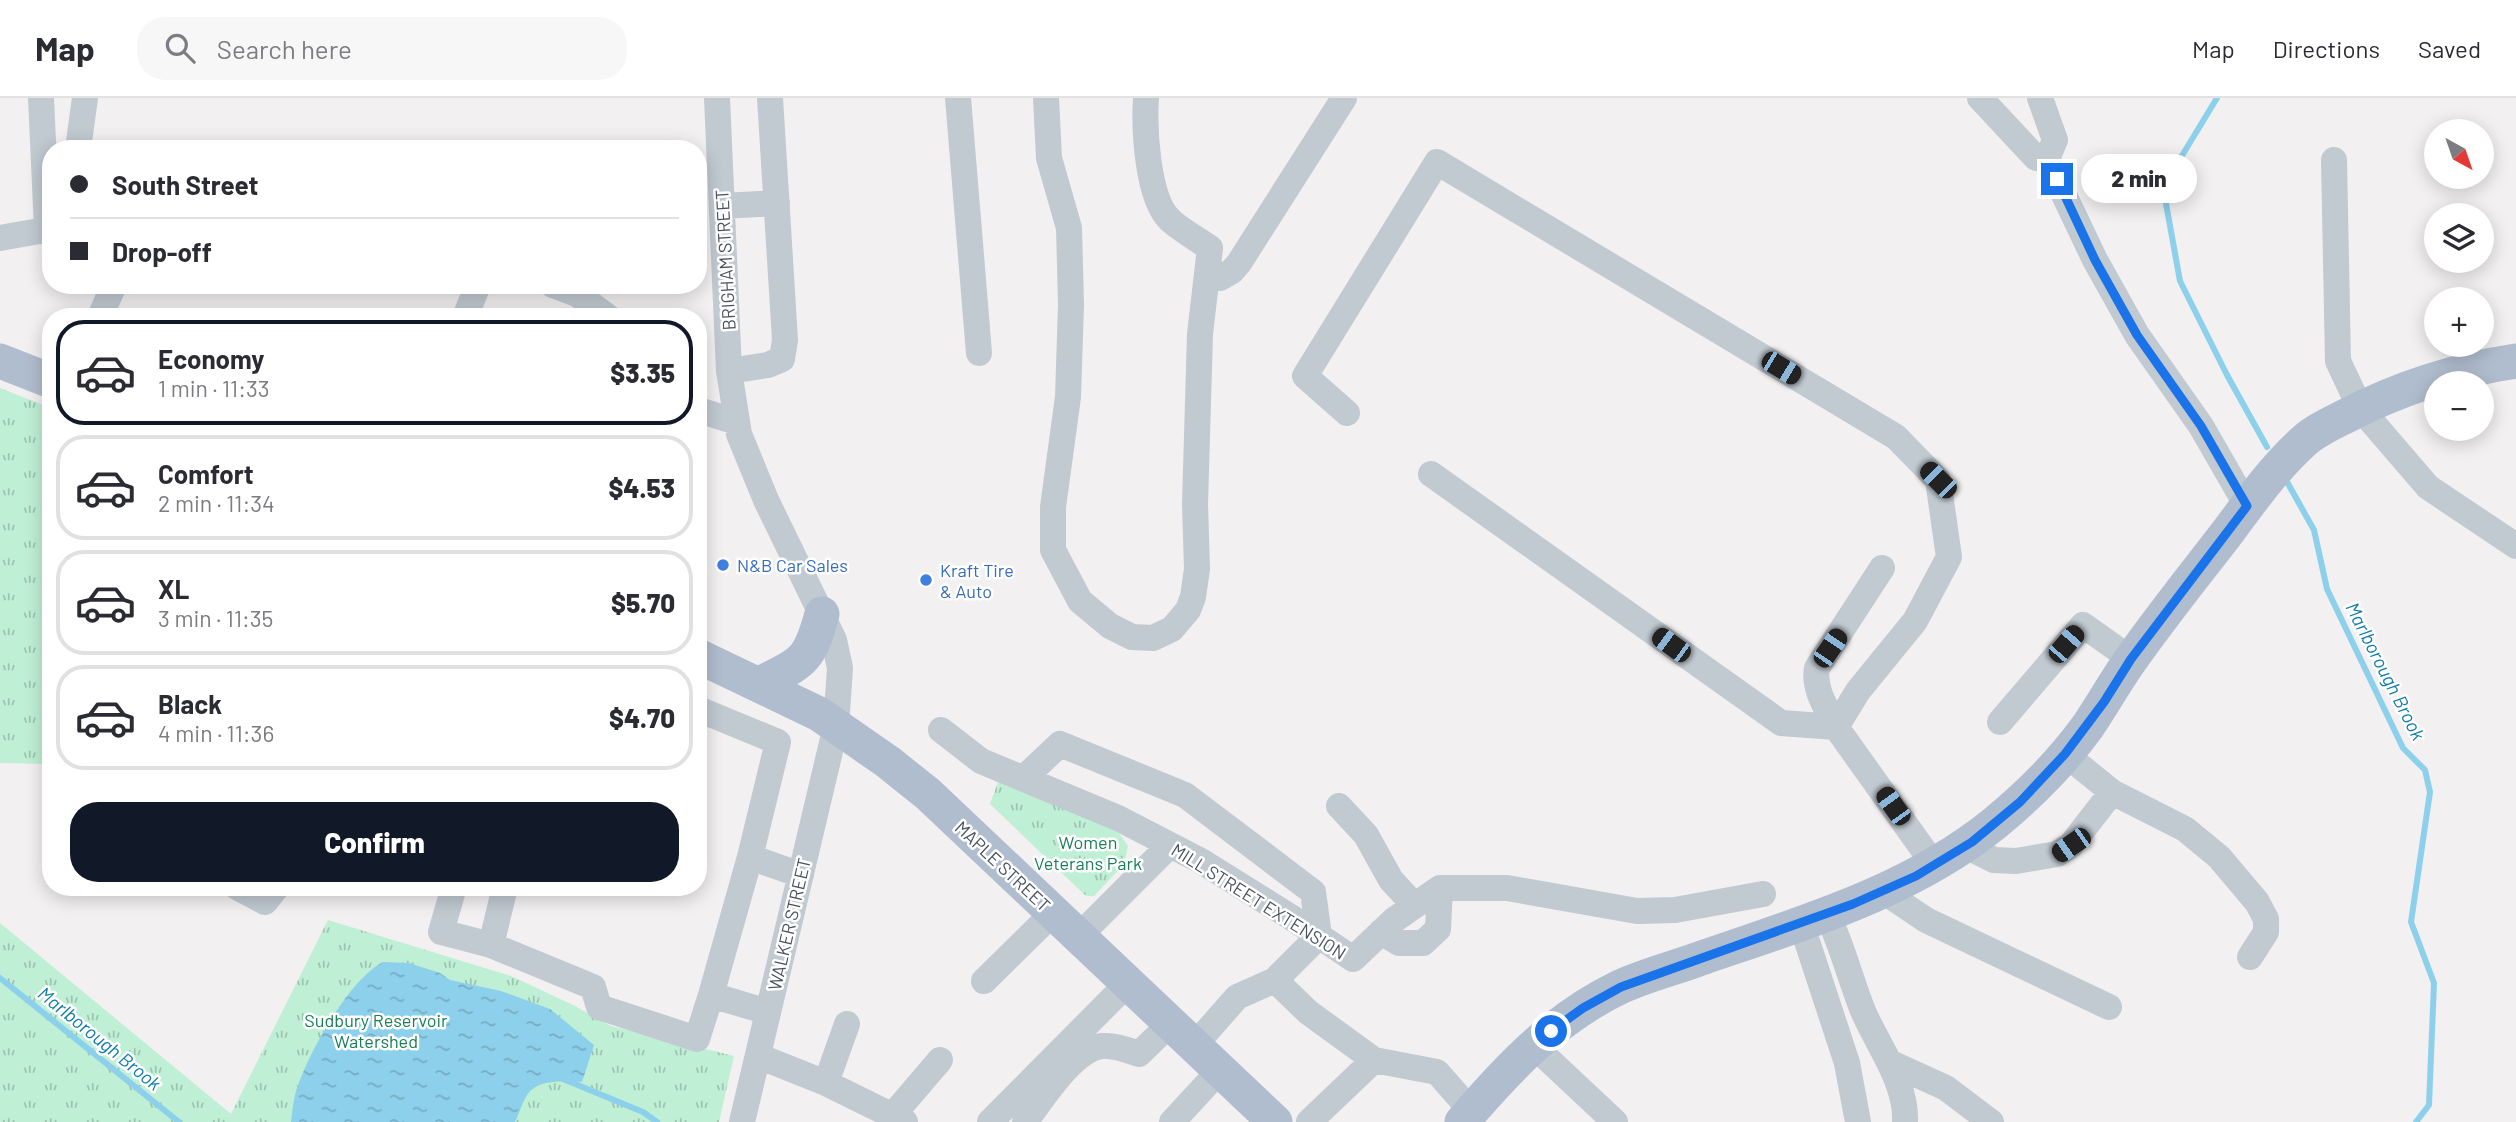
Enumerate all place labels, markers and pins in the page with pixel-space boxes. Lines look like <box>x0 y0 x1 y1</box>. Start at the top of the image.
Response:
place label: N&B Car Sales <box>737 554 848 576</box>
marker: N&B Car Sales <box>715 557 731 573</box>
place label: Kraft Tire & Auto <box>940 559 1014 602</box>
marker: Kraft Tire & Auto <box>918 572 934 588</box>

